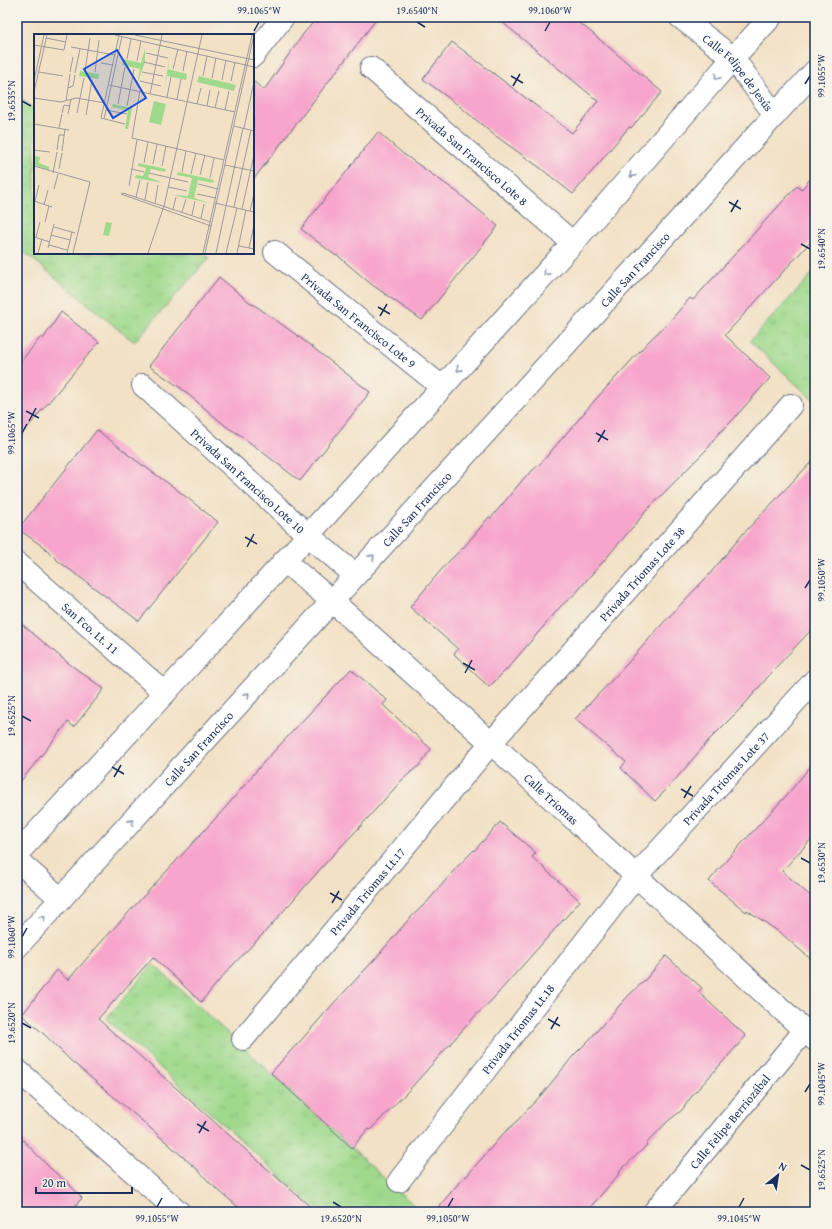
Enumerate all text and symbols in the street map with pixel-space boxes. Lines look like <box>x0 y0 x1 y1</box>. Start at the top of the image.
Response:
text: 99.1065°W <box>237 3 281 18</box>
text: 19.6540°N <box>396 3 438 18</box>
text: 99.1060°W <box>528 3 572 18</box>
street label: Calle Felipe de Jesús <box>699 29 778 115</box>
inset map <box>34 34 254 254</box>
text: 99.1055°W <box>814 54 829 98</box>
one-way arrow <box>714 72 721 80</box>
text: 19.6535°N <box>4 80 19 122</box>
street label: Privada San Francisco Lote 8 <box>413 103 532 209</box>
one-way arrow <box>629 171 636 178</box>
street label: Calle San Francisco <box>596 228 673 310</box>
text: 19.6540°N <box>814 228 829 270</box>
street label: Privada San Francisco Lote 9 <box>298 268 420 372</box>
one-way arrow <box>543 268 551 276</box>
one-way arrow <box>456 364 463 372</box>
text: 99.1065°W <box>4 411 19 455</box>
street label: Privada San Francisco Lote 10 <box>187 424 309 537</box>
street label: Calle San Francisco <box>378 467 455 550</box>
street label: Privada Triomas Lote 38 <box>595 522 688 624</box>
one-way arrow <box>367 554 375 562</box>
text: 99.1050°W <box>814 558 829 602</box>
street label: San Fco. Lt. 11 <box>58 598 123 658</box>
one-way arrow <box>242 692 249 700</box>
text: 19.6525°N <box>4 695 19 737</box>
street label: Calle San Francisco <box>159 707 237 789</box>
street label: Privada Triomas Lote 37 <box>678 727 773 828</box>
street label: Calle Triomas <box>521 769 583 828</box>
one-way arrow <box>126 819 134 827</box>
text: 19.6530°N <box>814 842 829 884</box>
street label: Privada Triomas Lt.17 <box>325 843 409 939</box>
text: 99.1060°W <box>4 915 19 959</box>
one-way arrow <box>39 915 46 923</box>
street label: Privada Triomas Lt.18 <box>477 980 558 1077</box>
text: 19.6520°N <box>4 1002 19 1044</box>
text: 99.1045°W <box>814 1062 829 1106</box>
street label: Calle Felipe Berriozábal <box>685 1070 774 1172</box>
text: 19.6525°N <box>814 1149 829 1191</box>
north arrow <box>758 1155 798 1195</box>
text: N <box>776 1158 791 1175</box>
scale bar <box>36 1169 132 1195</box>
text: 20 m <box>42 1174 66 1191</box>
text: 99.1055°W <box>135 1211 179 1226</box>
text: 19.6520°N <box>320 1211 362 1226</box>
text: 99.1050°W <box>426 1211 470 1226</box>
text: 99.1045°W <box>717 1211 761 1226</box>

